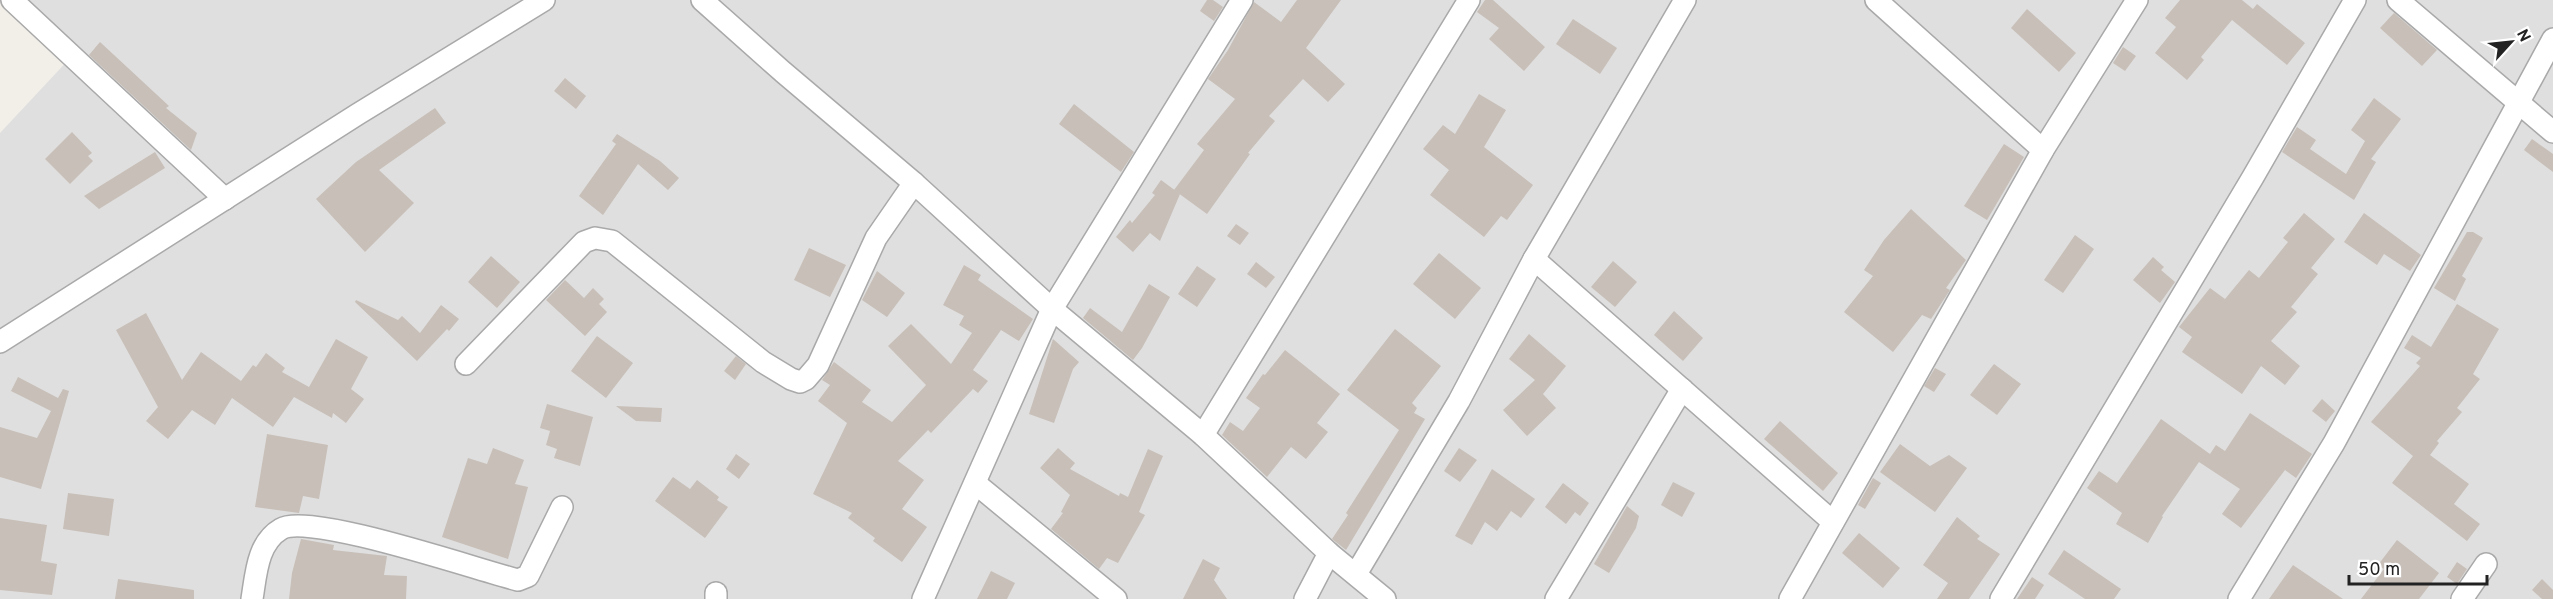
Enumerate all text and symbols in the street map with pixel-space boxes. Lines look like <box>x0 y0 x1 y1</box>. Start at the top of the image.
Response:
north arrow <box>2481 12 2541 72</box>
text: N <box>2511 26 2534 46</box>
scale bar <box>2349 548 2487 586</box>
text: 50 m <box>2358 559 2400 582</box>

